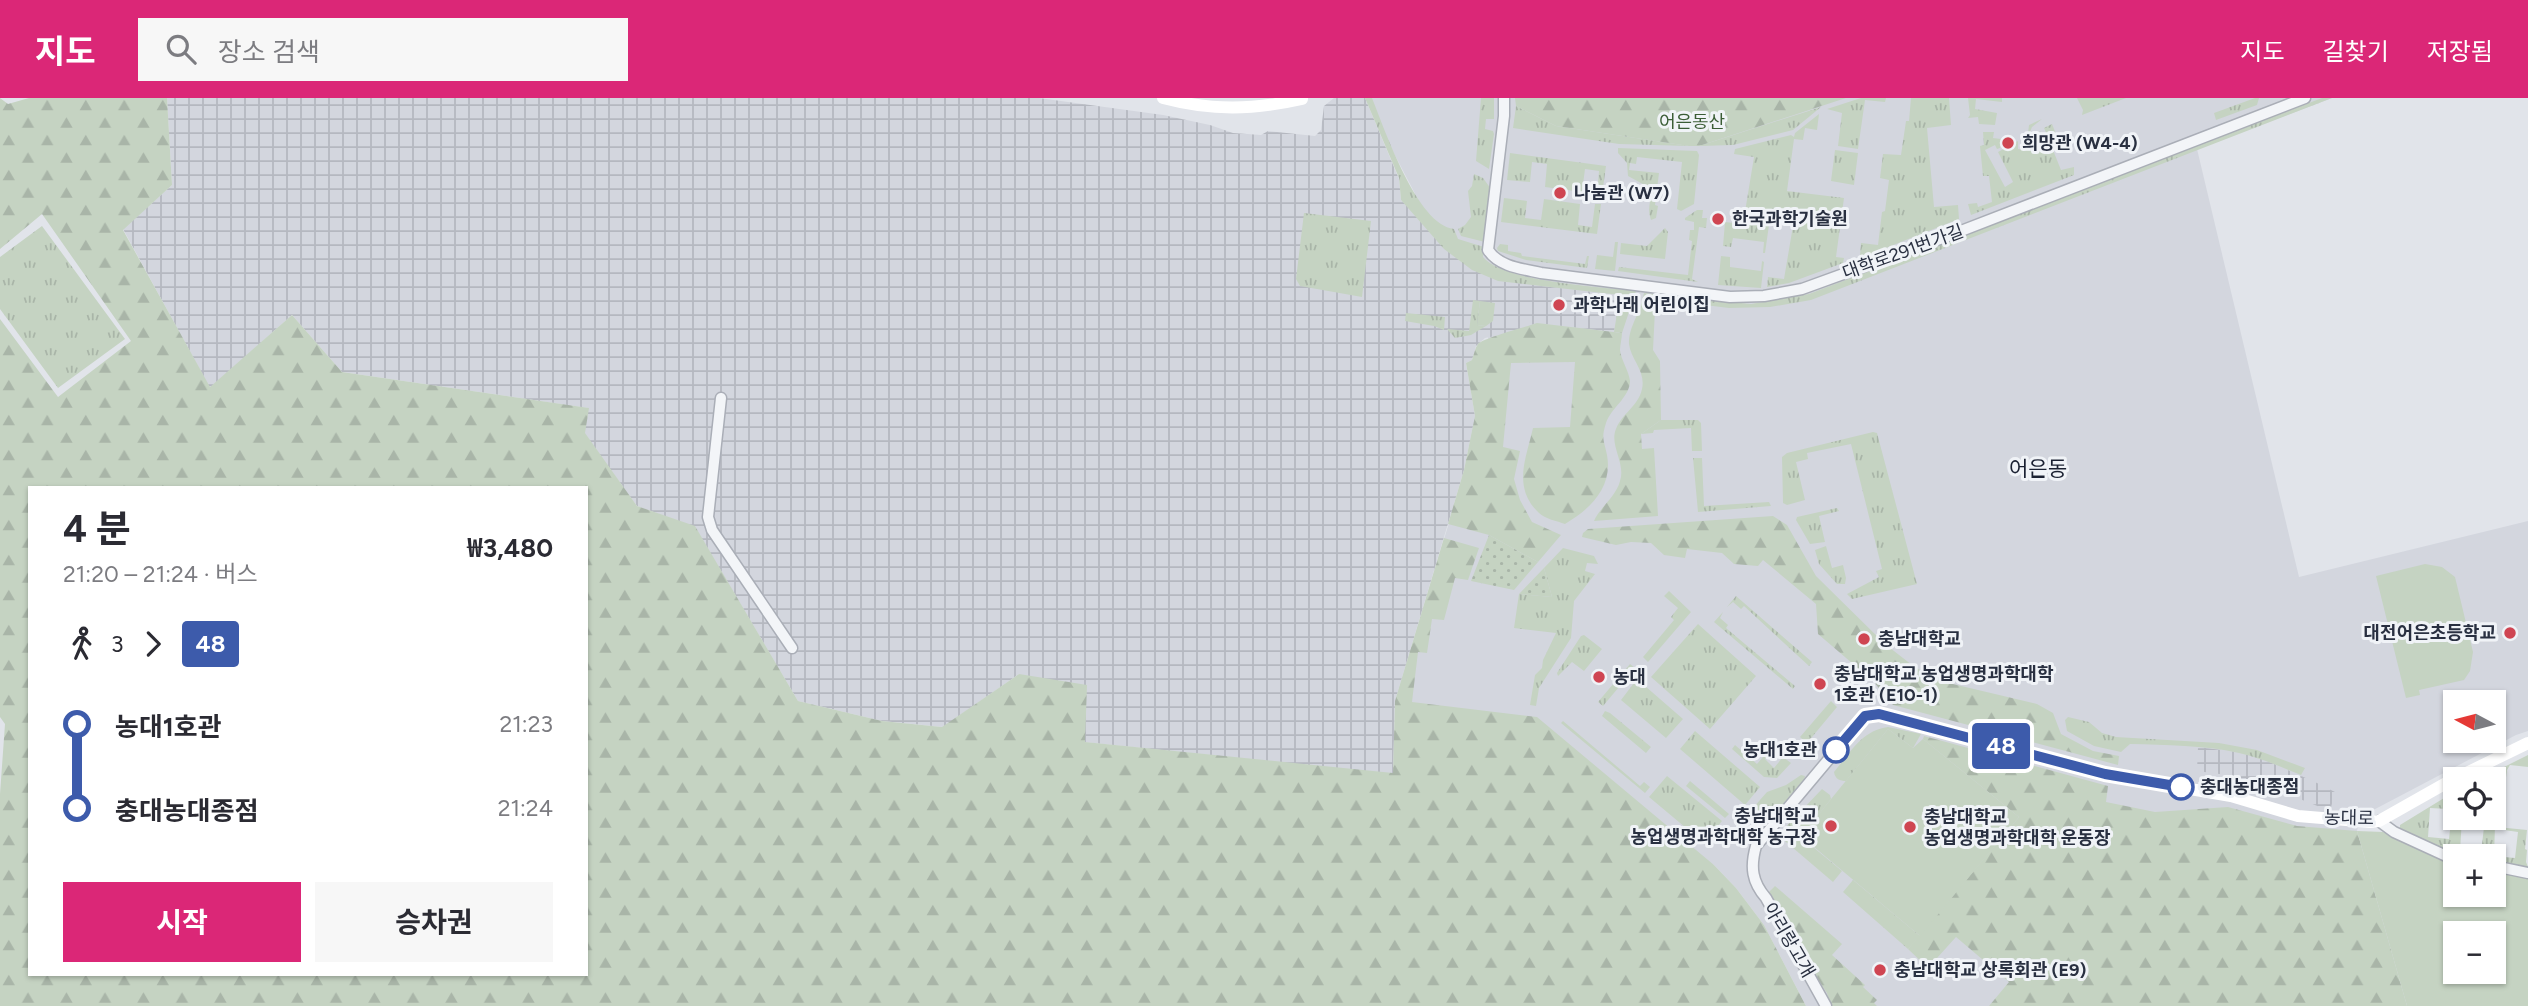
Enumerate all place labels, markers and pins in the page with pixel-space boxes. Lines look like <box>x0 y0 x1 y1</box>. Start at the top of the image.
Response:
place label: 희망관 (W4-4) <box>2022 132 2138 154</box>
marker: 희망관 (W4-4) <box>2000 135 2016 151</box>
place label: 나눔관 (W7) <box>1574 182 1670 204</box>
marker: 나눔관 (W7) <box>1552 185 1568 201</box>
place label: 한국과학기술원 <box>1732 208 1848 230</box>
marker: 한국과학기술원 <box>1710 211 1726 227</box>
place label: 과학나래 어린이집 <box>1573 294 1710 316</box>
marker: 과학나래 어린이집 <box>1551 297 1567 313</box>
place label: 대전어은초등학교 <box>2364 622 2496 644</box>
marker: 대전어은초등학교 <box>2502 625 2518 641</box>
place label: 충남대학교 <box>1878 628 1961 650</box>
marker: 충남대학교 <box>1856 631 1872 647</box>
place label: 충남대학교 농업생명과학대학 1호관 (E10-1) <box>1834 663 2054 706</box>
place label: 농대 <box>1613 666 1646 688</box>
marker: 농대 <box>1591 669 1607 685</box>
marker: 충남대학교 농업생명과학대학 1호관 (E10-1) <box>1812 676 1828 692</box>
marker: 농대1호관 <box>1823 737 1849 763</box>
place label: 농대1호관 <box>1743 739 1817 761</box>
marker: 충대농대종점 <box>2168 774 2194 800</box>
place label: 충대농대종점 <box>2200 776 2299 798</box>
place label: 충남대학교 농업생명과학대학 농구장 <box>1631 805 1817 848</box>
place label: 충남대학교 농업생명과학대학 운동장 <box>1924 806 2111 849</box>
marker: 충남대학교 농업생명과학대학 농구장 <box>1823 818 1839 834</box>
marker: 충남대학교 농업생명과학대학 운동장 <box>1902 819 1918 835</box>
place label: 충남대학교 상록회관 (E9) <box>1894 959 2087 981</box>
marker: 충남대학교 상록회관 (E9) <box>1872 962 1888 978</box>

